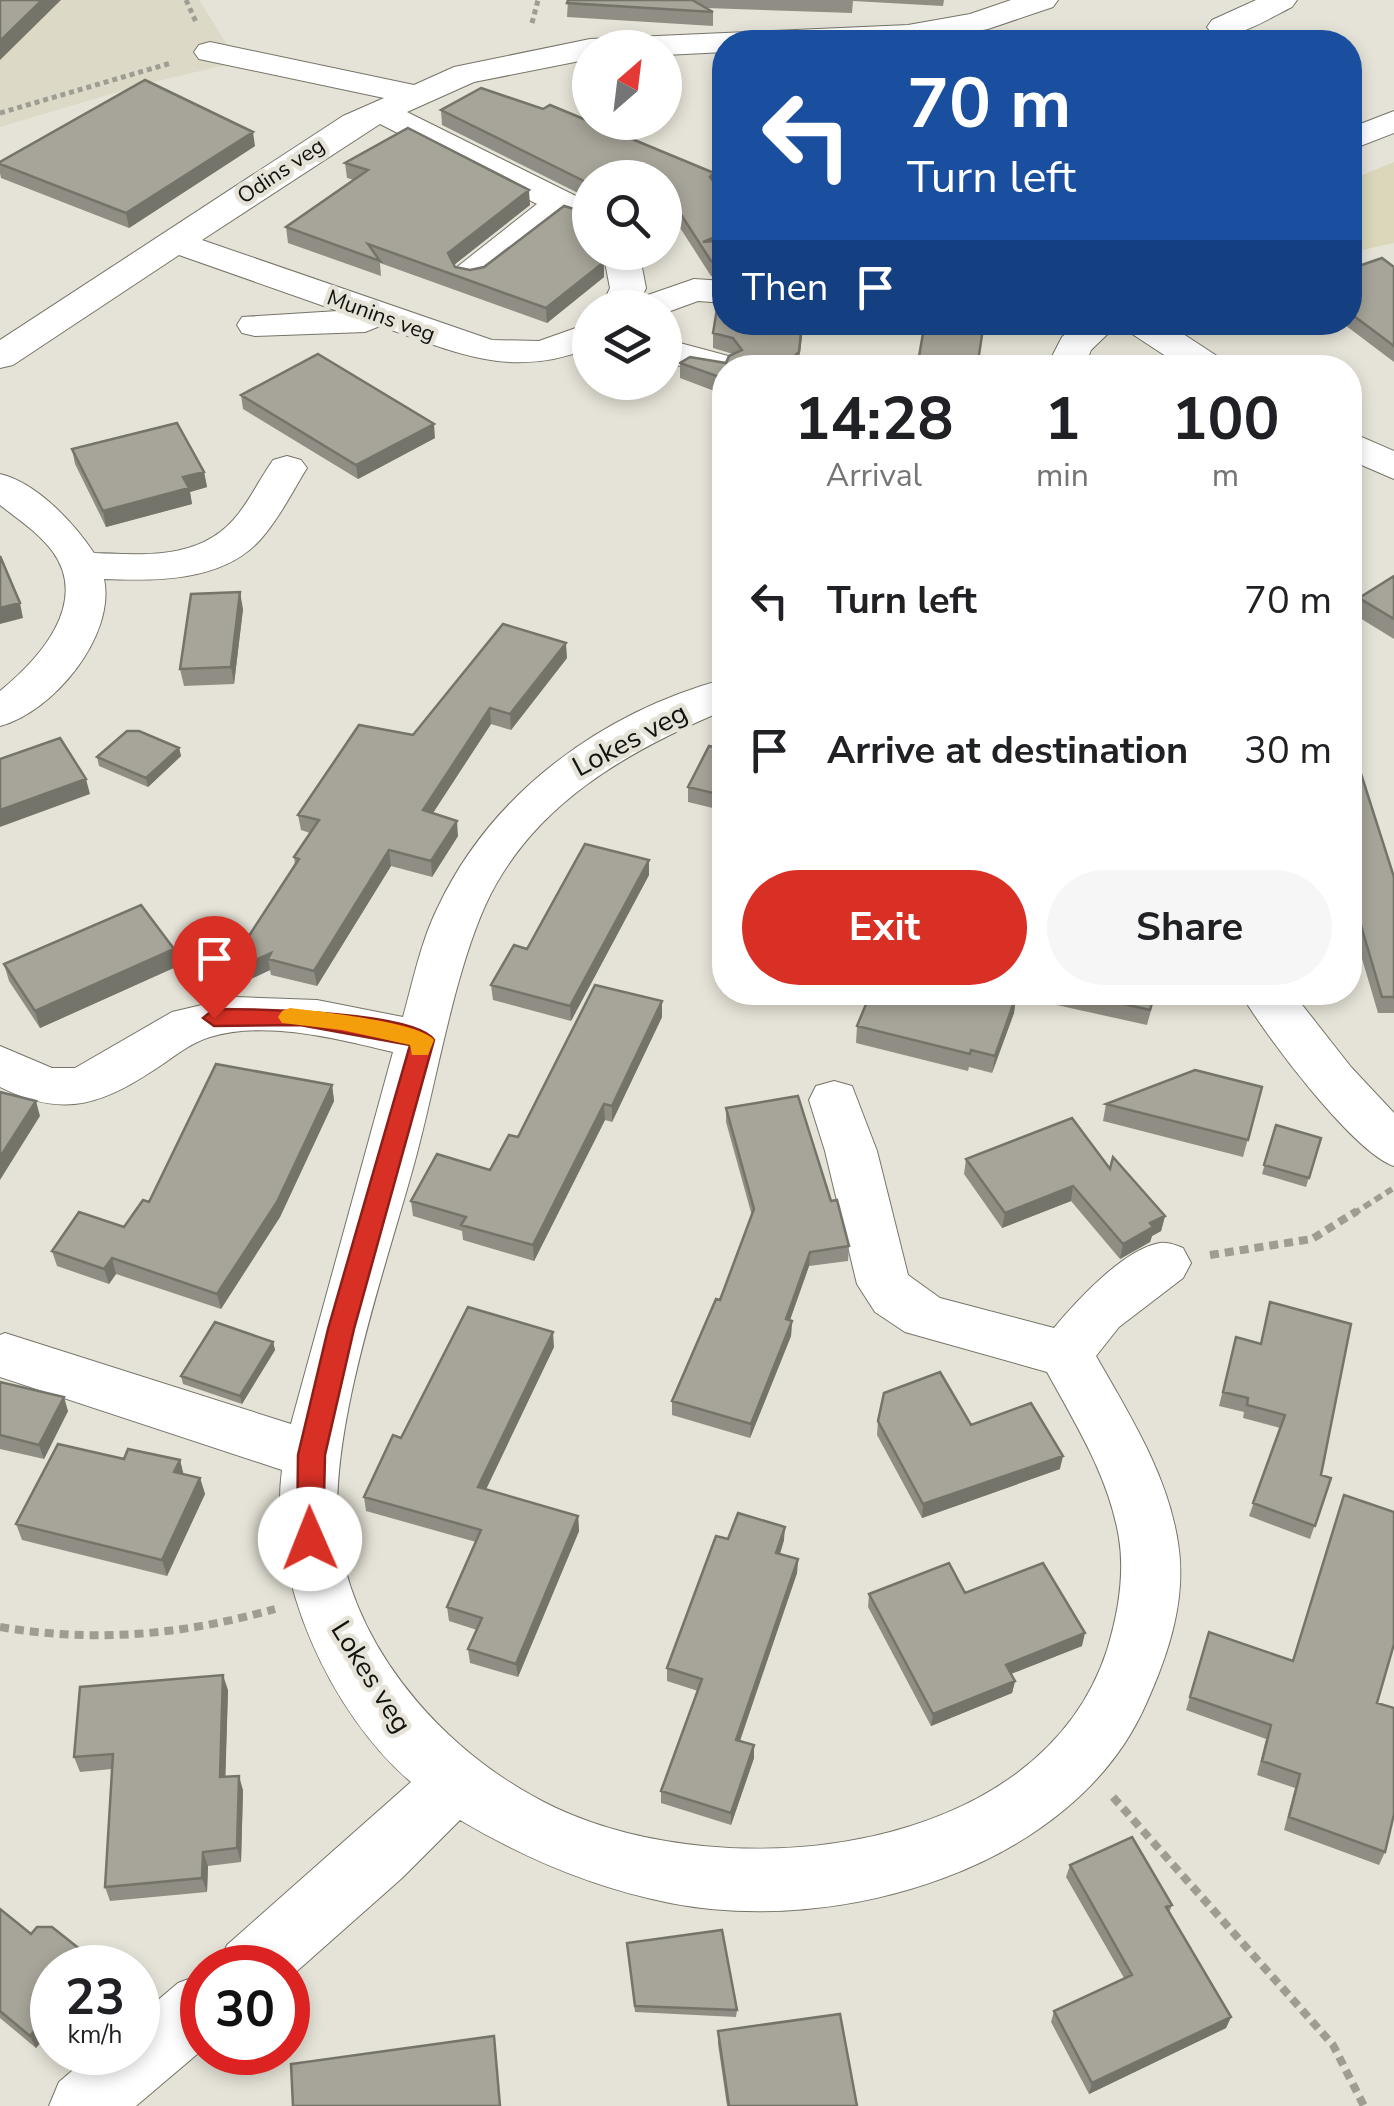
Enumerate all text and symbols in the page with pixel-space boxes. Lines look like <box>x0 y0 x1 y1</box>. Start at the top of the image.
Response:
north arrow <box>572 30 682 140</box>
map controls <box>572 30 682 400</box>
text: 70 m <box>907 56 1071 152</box>
icon: left <box>742 70 872 200</box>
street label: Odins veg <box>231 131 331 211</box>
text: Turn left <box>907 147 1076 208</box>
button: search <box>572 160 682 270</box>
icon: arrive <box>848 260 903 315</box>
text: Then <box>742 262 828 313</box>
street label: Munins veg <box>323 283 439 349</box>
button: layers <box>572 290 682 400</box>
text: 14:28 <box>795 378 953 460</box>
text: 1 <box>1044 378 1080 460</box>
text: 100 <box>1171 378 1279 460</box>
text: Arrival <box>826 454 922 497</box>
text: min <box>1036 454 1089 497</box>
text: m <box>1212 454 1239 497</box>
icon: left <box>742 573 797 628</box>
text: Turn left <box>827 575 977 626</box>
text: 70 m <box>1244 575 1332 626</box>
street label: Lokes veg <box>566 694 694 786</box>
icon: arrive <box>742 723 797 778</box>
text: Arrive at destination <box>827 725 1188 776</box>
text: 30 m <box>1244 725 1332 776</box>
button: Exit <box>742 870 1027 985</box>
button: Share <box>1047 870 1332 985</box>
pin <box>172 916 257 1019</box>
icon: arrive <box>187 931 242 986</box>
position arrow <box>258 1487 362 1591</box>
street label: Lokes veg <box>322 1614 420 1740</box>
speed limit sign: 30 <box>180 1945 310 2075</box>
text: 23 <box>65 1963 125 2032</box>
text: km/h <box>67 2018 123 2052</box>

